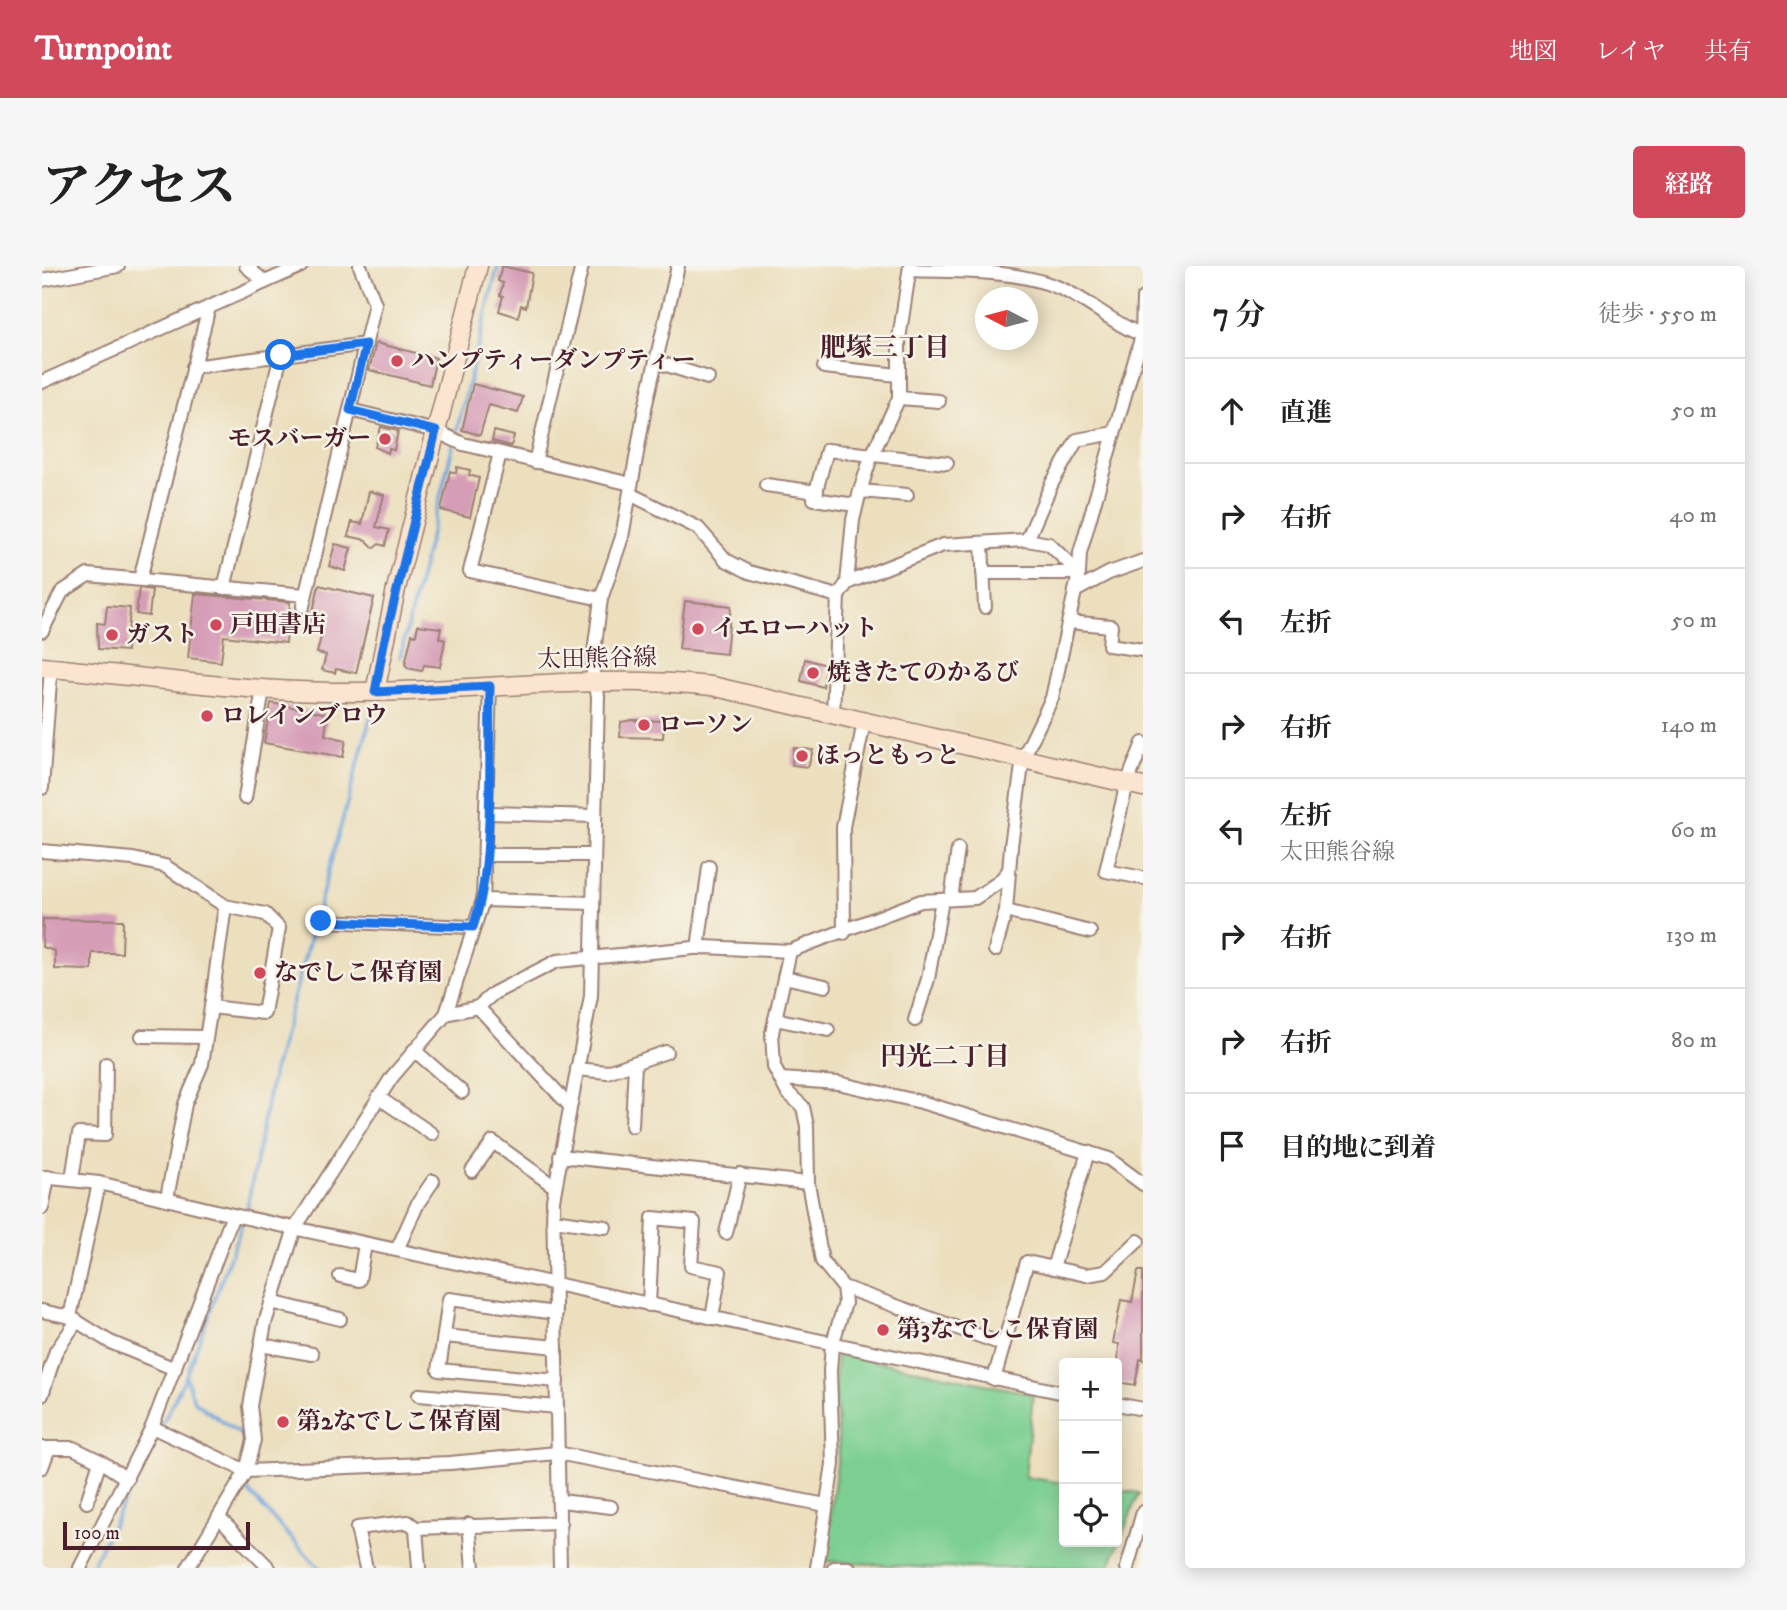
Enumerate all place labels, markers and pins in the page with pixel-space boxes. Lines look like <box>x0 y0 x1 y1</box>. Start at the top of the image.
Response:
place label: ハンプティーダンプティー <box>411 346 695 376</box>
marker: ハンプティーダンプティー <box>389 353 405 369</box>
place label: モスバーガー <box>227 424 371 454</box>
marker: モスバーガー <box>377 431 393 447</box>
place label: 戸田書店 <box>230 610 326 640</box>
place label: イエローハット <box>712 614 878 644</box>
marker: 戸田書店 <box>208 617 224 633</box>
place label: ガスト <box>126 620 198 650</box>
marker: イエローハット <box>690 621 706 637</box>
marker: ガスト <box>104 627 120 643</box>
place label: 焼きたてのかるび <box>827 658 1019 688</box>
marker: 焼きたてのかるび <box>805 665 821 681</box>
place label: ロレインブロウ <box>221 701 388 731</box>
marker: ロレインブロウ <box>199 708 215 724</box>
place label: ローソン <box>658 710 753 740</box>
marker: ローソン <box>636 717 652 733</box>
place label: ほっともっと <box>816 741 960 771</box>
marker: ほっともっと <box>794 748 810 764</box>
place label: なでしこ保育園 <box>274 958 442 988</box>
marker: なでしこ保育園 <box>252 965 268 981</box>
place label: 第3なでしこ保育園 <box>897 1315 1098 1345</box>
marker: 第3なでしこ保育園 <box>875 1322 891 1338</box>
place label: 第2なでしこ保育園 <box>297 1407 501 1437</box>
marker: 第2なでしこ保育園 <box>275 1414 291 1430</box>

